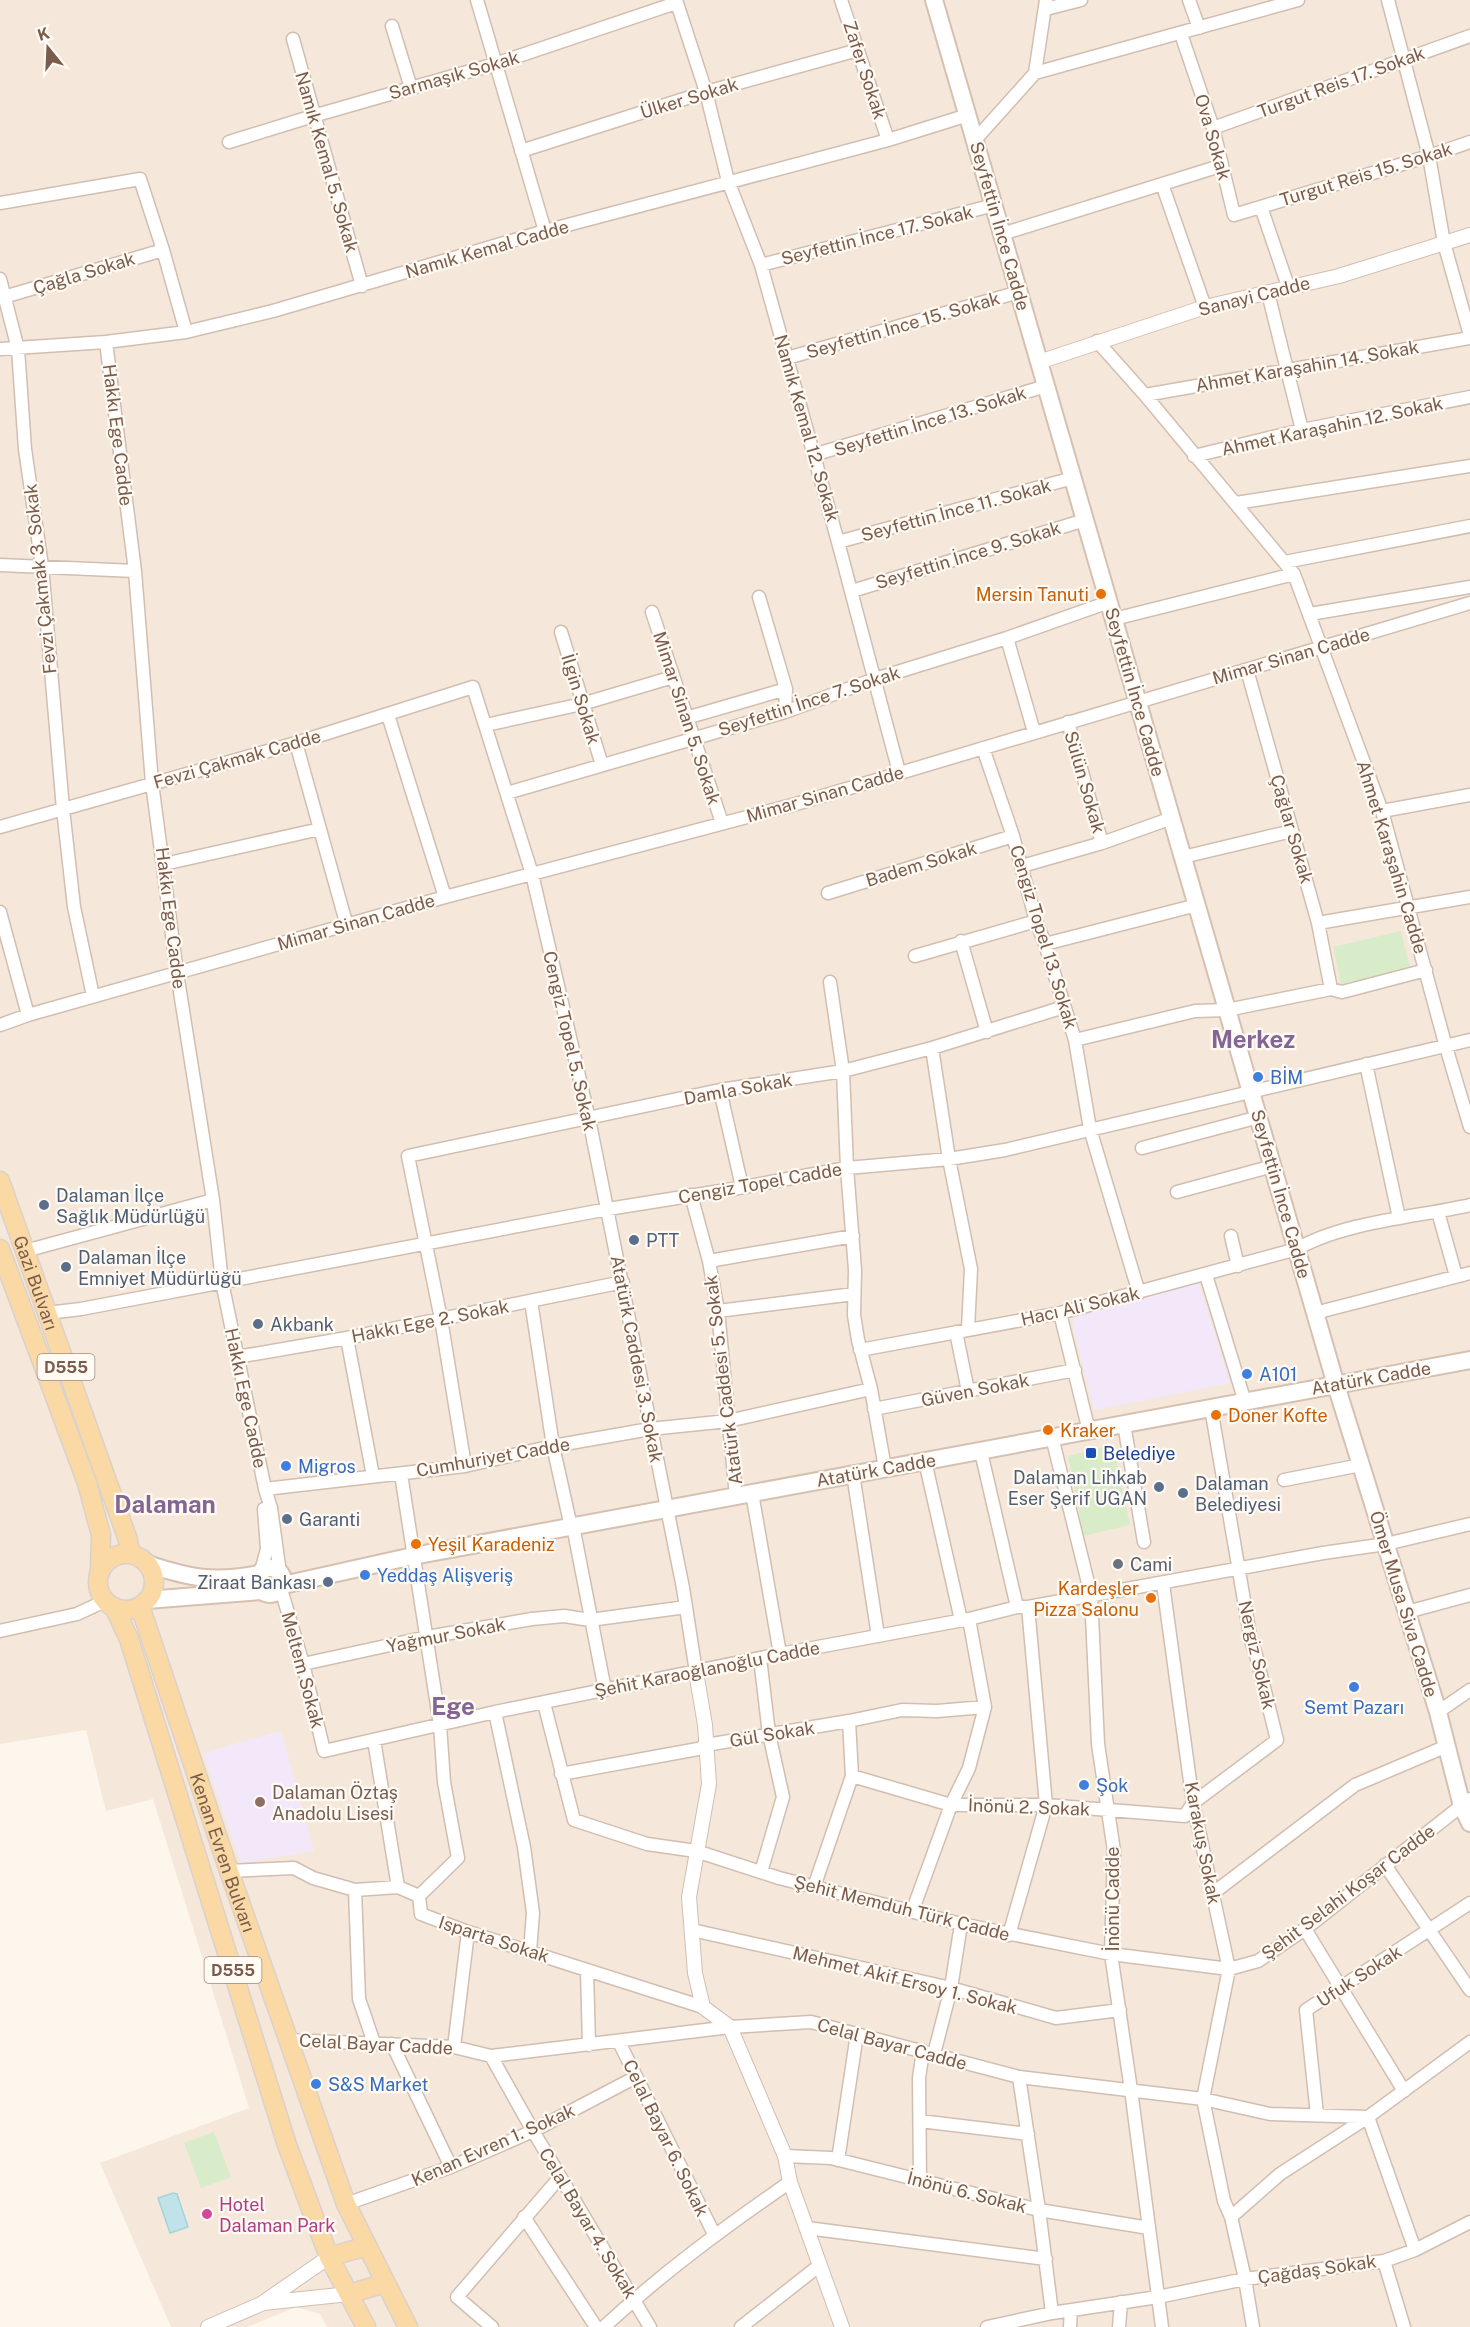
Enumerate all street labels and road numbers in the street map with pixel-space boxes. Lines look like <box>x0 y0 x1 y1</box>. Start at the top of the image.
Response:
street label: Zafer Sokak <box>839 18 891 122</box>
street label: Turgut Reis 17. Sokak <box>1255 42 1427 122</box>
street label: Sarmaşık Sokak <box>386 46 522 104</box>
street label: Namık Kemal 5. Sokak <box>291 69 363 255</box>
street label: Ülker Sokak <box>637 72 741 123</box>
street label: Ova Sokak <box>1191 92 1235 182</box>
street label: Turgut Reis 15. Sokak <box>1277 138 1455 210</box>
street label: Seyfettin İnce Cadde <box>966 139 1035 313</box>
street label: Seyfettin İnce 17. Sokak <box>779 200 975 269</box>
street label: Namık Kemal Cadde <box>403 216 571 282</box>
street label: Çağla Sokak <box>31 248 137 298</box>
street label: Sanayi Cadde <box>1196 272 1312 320</box>
street label: Seyfettin İnce 15. Sokak <box>804 286 1002 363</box>
street label: Namık Kemal 12. Sokak <box>770 332 844 524</box>
street label: Ahmet Karaşahin 14. Sokak <box>1194 336 1420 396</box>
street label: Hakkı Ege Cadde <box>99 363 137 507</box>
street label: Seyfettin İnce 13. Sokak <box>831 381 1029 460</box>
street label: Ahmet Karaşahin 12. Sokak <box>1219 392 1445 460</box>
street label: Seyfettin İnce 11. Sokak <box>858 474 1053 545</box>
street label: Fevzi Çakmak 3. Sokak <box>20 483 60 675</box>
street label: Seyfettin İnce 9. Sokak <box>873 516 1063 593</box>
street label: Seyfettin İnce Cadde <box>1101 605 1170 779</box>
street label: Mimar Sinan Cadde <box>1210 623 1372 689</box>
street label: Mimar Sinan 5. Sokak <box>649 629 725 807</box>
street label: İlgin Sokak <box>557 651 606 747</box>
street label: Seyfettin İnce 7. Sokak <box>715 661 903 740</box>
street label: Fevzi Çakmak Cadde <box>151 725 323 793</box>
street label: Sülün Sokak <box>1060 729 1110 835</box>
street label: Ahmet Karaşahin Cadde <box>1353 758 1431 956</box>
street label: Mimar Sinan Cadde <box>744 761 906 827</box>
street label: Çağlar Sokak <box>1266 772 1318 886</box>
street label: Badem Sokak <box>863 837 979 891</box>
street label: Cengiz Topel 13. Sokak <box>1006 843 1082 1031</box>
street label: Hakkı Ege Cadde <box>152 846 190 990</box>
street label: Mimar Sinan Cadde <box>275 889 437 955</box>
street label: Cengiz Topel 5. Sokak <box>539 949 601 1133</box>
street label: Damla Sokak <box>682 1069 794 1109</box>
street label: Seyfettin İnce Cadde <box>1247 1107 1316 1281</box>
street label: Cengiz Topel Cadde <box>676 1158 844 1208</box>
street label: Gazi Bulvarı <box>10 1233 63 1333</box>
street label: Atatürk Caddesi 3. Sokak <box>607 1253 667 1465</box>
street label: Atatürk Caddesi 5. Sokak <box>700 1274 746 1486</box>
street label: Hacı Ali Sokak <box>1019 1282 1141 1330</box>
street label: Hakkı Ege 2. Sokak <box>349 1295 511 1347</box>
street label: Hakkı Ege Cadde <box>221 1326 271 1470</box>
road number: D555 <box>38 1354 94 1380</box>
street label: Atatürk Cadde <box>1309 1357 1433 1399</box>
street label: Güven Sokak <box>919 1369 1031 1411</box>
street label: Cumhuriyet Cadde <box>415 1433 571 1481</box>
street label: Atatürk Cadde <box>814 1449 938 1491</box>
street label: Ömer Musa Siva Cadde <box>1366 1508 1443 1700</box>
street label: Nergiz Sokak <box>1234 1598 1280 1712</box>
street label: Meltem Sokak <box>277 1609 329 1731</box>
street label: Yağmur Sokak <box>385 1613 507 1657</box>
street label: Şehit Karaoğlanoğlu Cadde <box>592 1637 822 1701</box>
street label: Gül Sokak <box>728 1717 816 1751</box>
street label: Kenan Evren Bulvarı <box>186 1770 260 1935</box>
street label: Karakuş Sokak <box>1181 1780 1225 1906</box>
street label: İnönü 2. Sokak <box>968 1793 1090 1820</box>
street label: Şehit Selahi Koşar Cadde <box>1257 1820 1439 1964</box>
street label: İnönü Cadde <box>1101 1847 1123 1951</box>
street label: Şehit Memduh Türk Cadde <box>792 1871 1012 1945</box>
street label: Isparta Sokak <box>436 1911 552 1967</box>
street label: Ufuk Sokak <box>1313 1941 1405 2011</box>
street label: Mehmet Akif Ersoy 1. Sokak <box>790 1942 1020 2018</box>
road number: D555 <box>204 1957 262 1983</box>
street label: Celal Bayar Cadde <box>815 2014 969 2074</box>
street label: Celal Bayar Cadde <box>299 2029 453 2059</box>
street label: Celal Bayar 6. Sokak <box>619 2056 713 2220</box>
street label: Kenan Evren 1. Sokak <box>408 2099 578 2191</box>
street label: Celal Bayar 4. Sokak <box>535 2144 641 2302</box>
street label: İnönü 6. Sokak <box>905 2166 1029 2217</box>
street label: Çağdaş Sokak <box>1256 2250 1378 2288</box>

